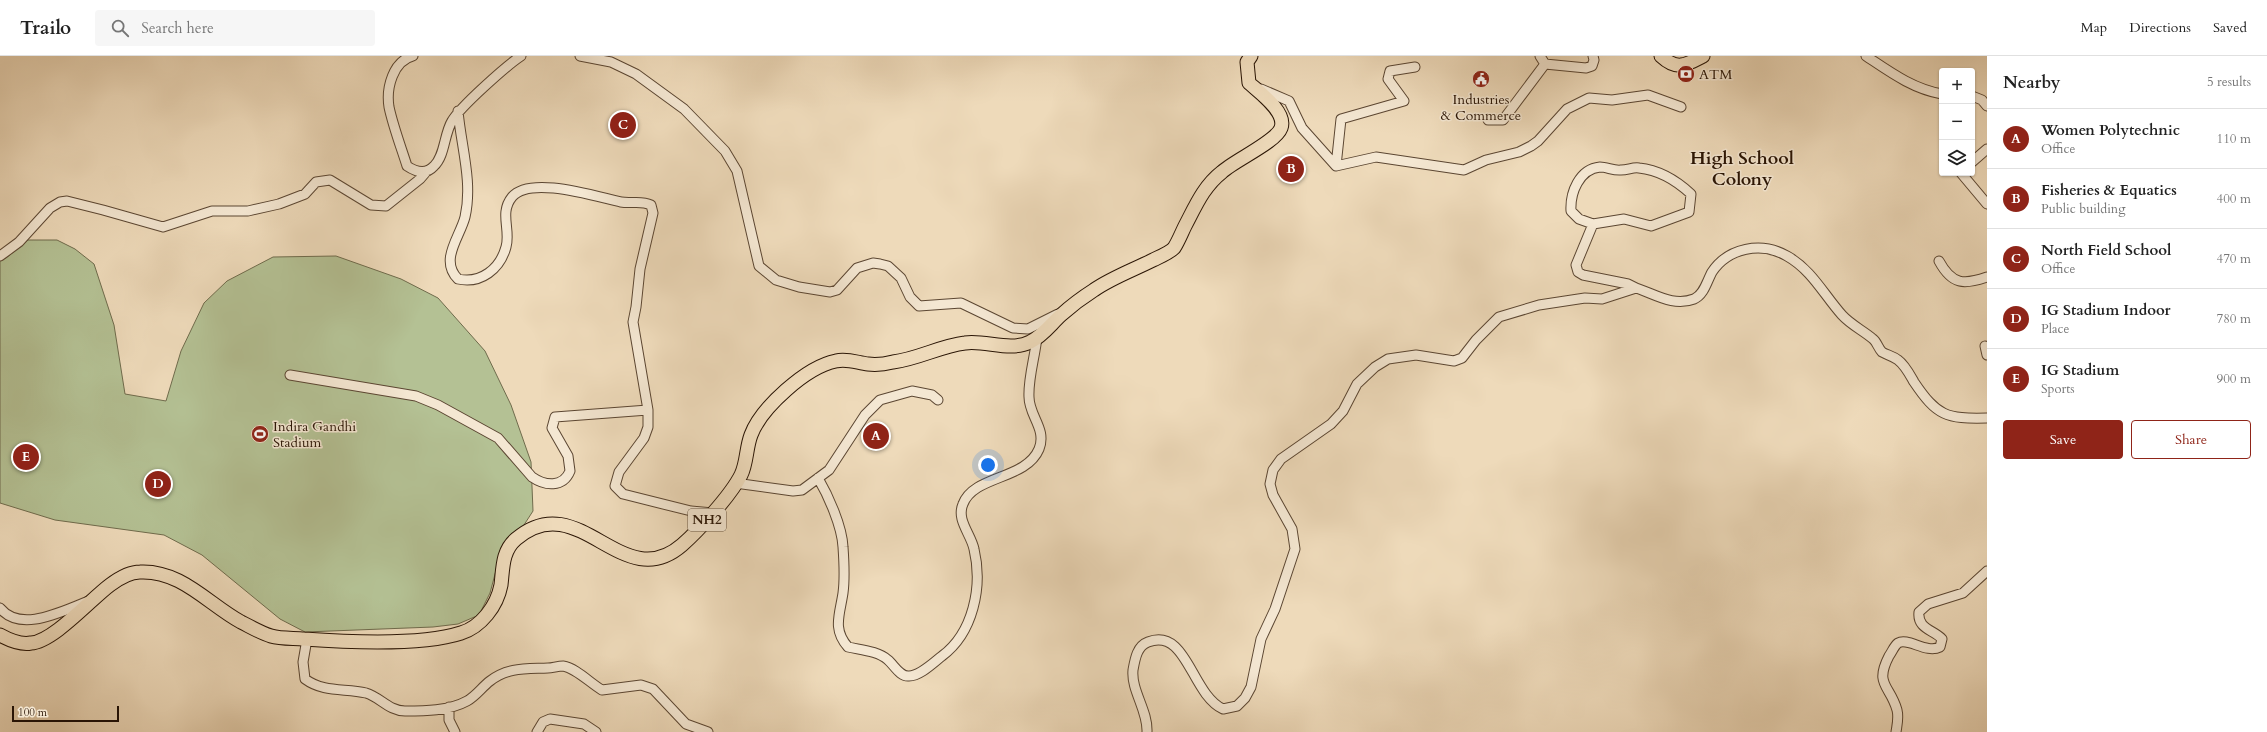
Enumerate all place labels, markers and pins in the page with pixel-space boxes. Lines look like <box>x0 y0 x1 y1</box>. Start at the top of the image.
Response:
bank icon: ATM <box>1676 64 1696 84</box>
place label: ATM <box>1699 65 1732 84</box>
public building icon: Industries & Commerce <box>1471 69 1491 89</box>
place label: Industries & Commerce <box>1441 90 1521 125</box>
pin: C <box>610 110 636 140</box>
pin: B <box>1278 154 1304 184</box>
place label: Indira Gandhi Stadium <box>273 417 356 452</box>
pin: A <box>863 421 889 451</box>
sports icon: Indira Gandhi Stadium <box>250 424 270 444</box>
pin: E <box>13 442 39 472</box>
pin: D <box>145 469 171 499</box>

